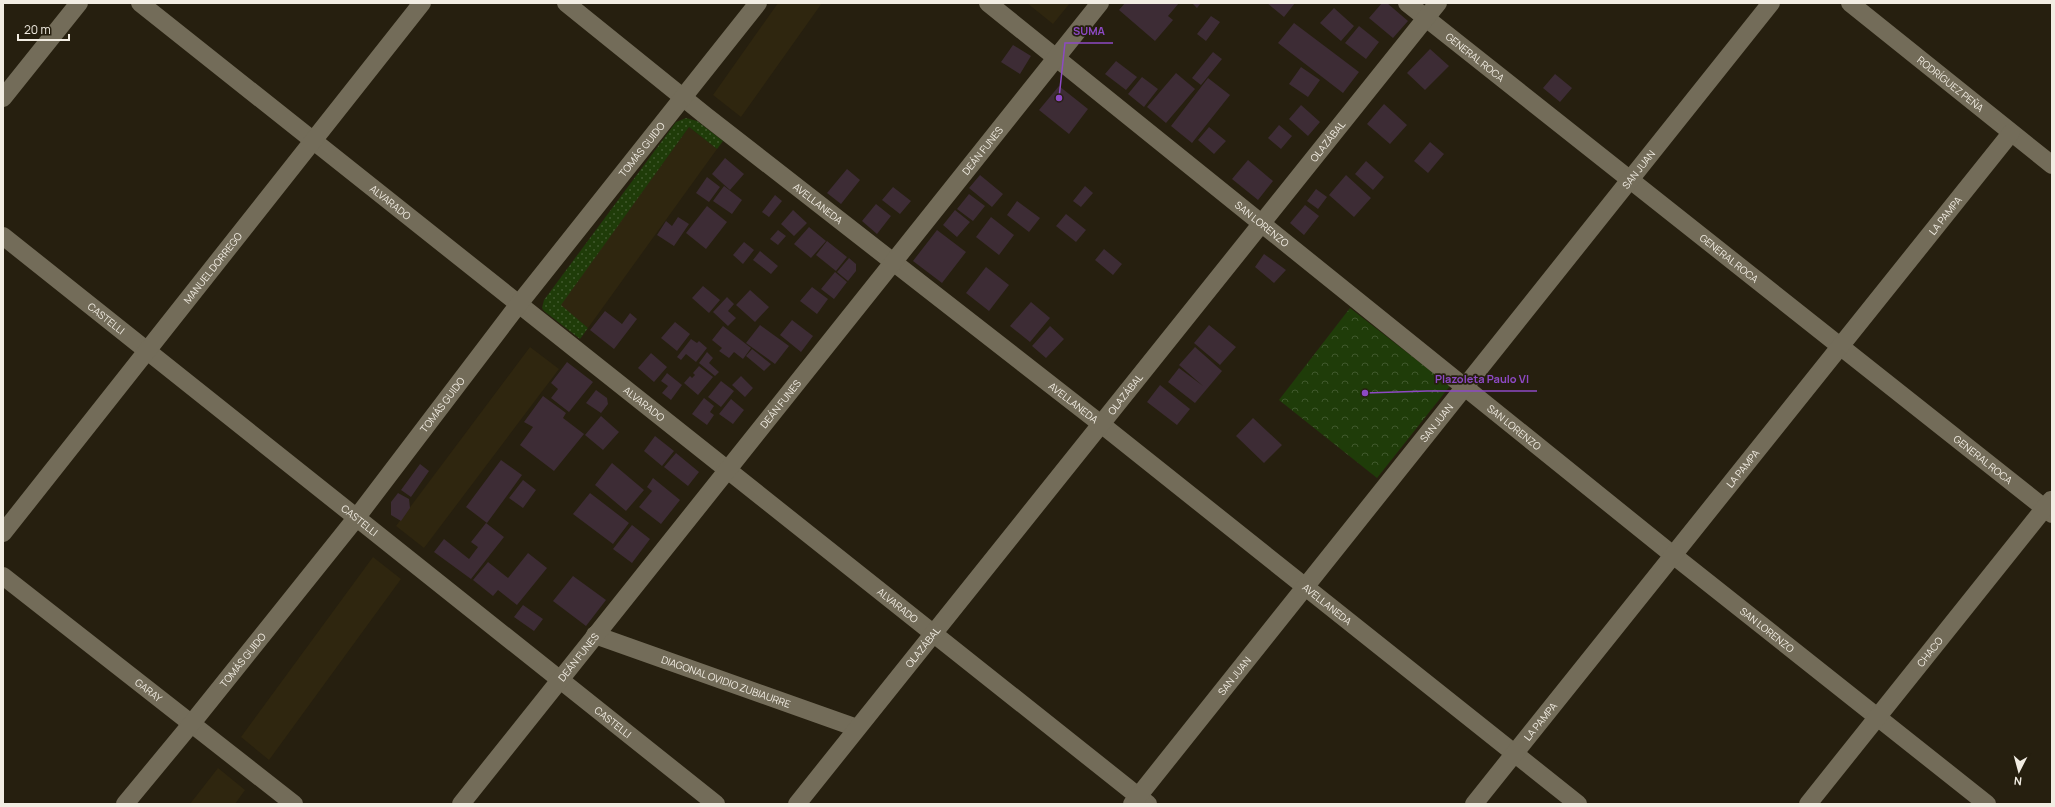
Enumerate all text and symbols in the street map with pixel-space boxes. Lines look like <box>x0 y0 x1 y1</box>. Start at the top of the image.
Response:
scale bar <box>18 16 69 42</box>
callout: SUMA <box>1065 20 1113 43</box>
text: 20 m <box>24 21 51 38</box>
text: SUMA <box>1073 23 1106 38</box>
street label: GENERAL ROCA <box>1443 29 1508 85</box>
street label: RODRÍGUEZ PEÑA <box>1914 53 1987 115</box>
street label: OLAZÁBAL <box>1307 118 1348 165</box>
street label: TOMÁS GUIDO <box>616 119 668 180</box>
street label: DEÁN FUNES <box>959 123 1006 178</box>
street label: SAN JUAN <box>1619 147 1658 192</box>
street label: AVELLANEDA <box>790 180 846 228</box>
street label: ALVARADO <box>367 181 414 223</box>
street label: LA PAMPA <box>1925 193 1965 238</box>
street label: SAN LORENZO <box>1232 198 1292 250</box>
street label: MANUEL DORREGO <box>180 229 245 306</box>
street label: GENERAL ROCA <box>1697 231 1762 286</box>
street label: CASTELLI <box>85 299 128 337</box>
callout: Plazoleta Paulo VI <box>1427 368 1537 391</box>
street label: OLAZÁBAL <box>1104 371 1146 418</box>
text: Plazoleta Paulo VI <box>1435 371 1529 386</box>
street label: TOMÁS GUIDO <box>417 374 468 435</box>
street label: DEÁN FUNES <box>757 377 804 431</box>
street label: AVELLANEDA <box>1046 379 1102 427</box>
street label: ALVARADO <box>621 383 668 424</box>
street label: SAN JUAN <box>1417 400 1456 445</box>
street label: SAN LORENZO <box>1484 401 1544 453</box>
street label: GENERAL ROCA <box>1951 432 2016 488</box>
street label: LA PAMPA <box>1723 446 1763 490</box>
street label: CASTELLI <box>338 501 381 539</box>
street label: AVELLANEDA <box>1300 580 1355 629</box>
street label: ALVARADO <box>874 585 921 626</box>
street label: SAN LORENZO <box>1737 604 1797 656</box>
street label: OLAZÁBAL <box>902 624 943 670</box>
street label: TOMÁS GUIDO <box>216 630 269 690</box>
street label: DEÁN FUNES <box>555 630 602 684</box>
street label: CHACO <box>1913 634 1946 670</box>
street label: DIAGONAL OVIDIO ZUBIAURRE <box>659 652 793 711</box>
street label: SAN JUAN <box>1214 653 1254 698</box>
street label: GARAY <box>132 675 165 705</box>
street label: LA PAMPA <box>1521 699 1560 743</box>
street label: CASTELLI <box>592 703 634 741</box>
north arrow <box>1999 751 2039 791</box>
text: N <box>2013 774 2023 789</box>

